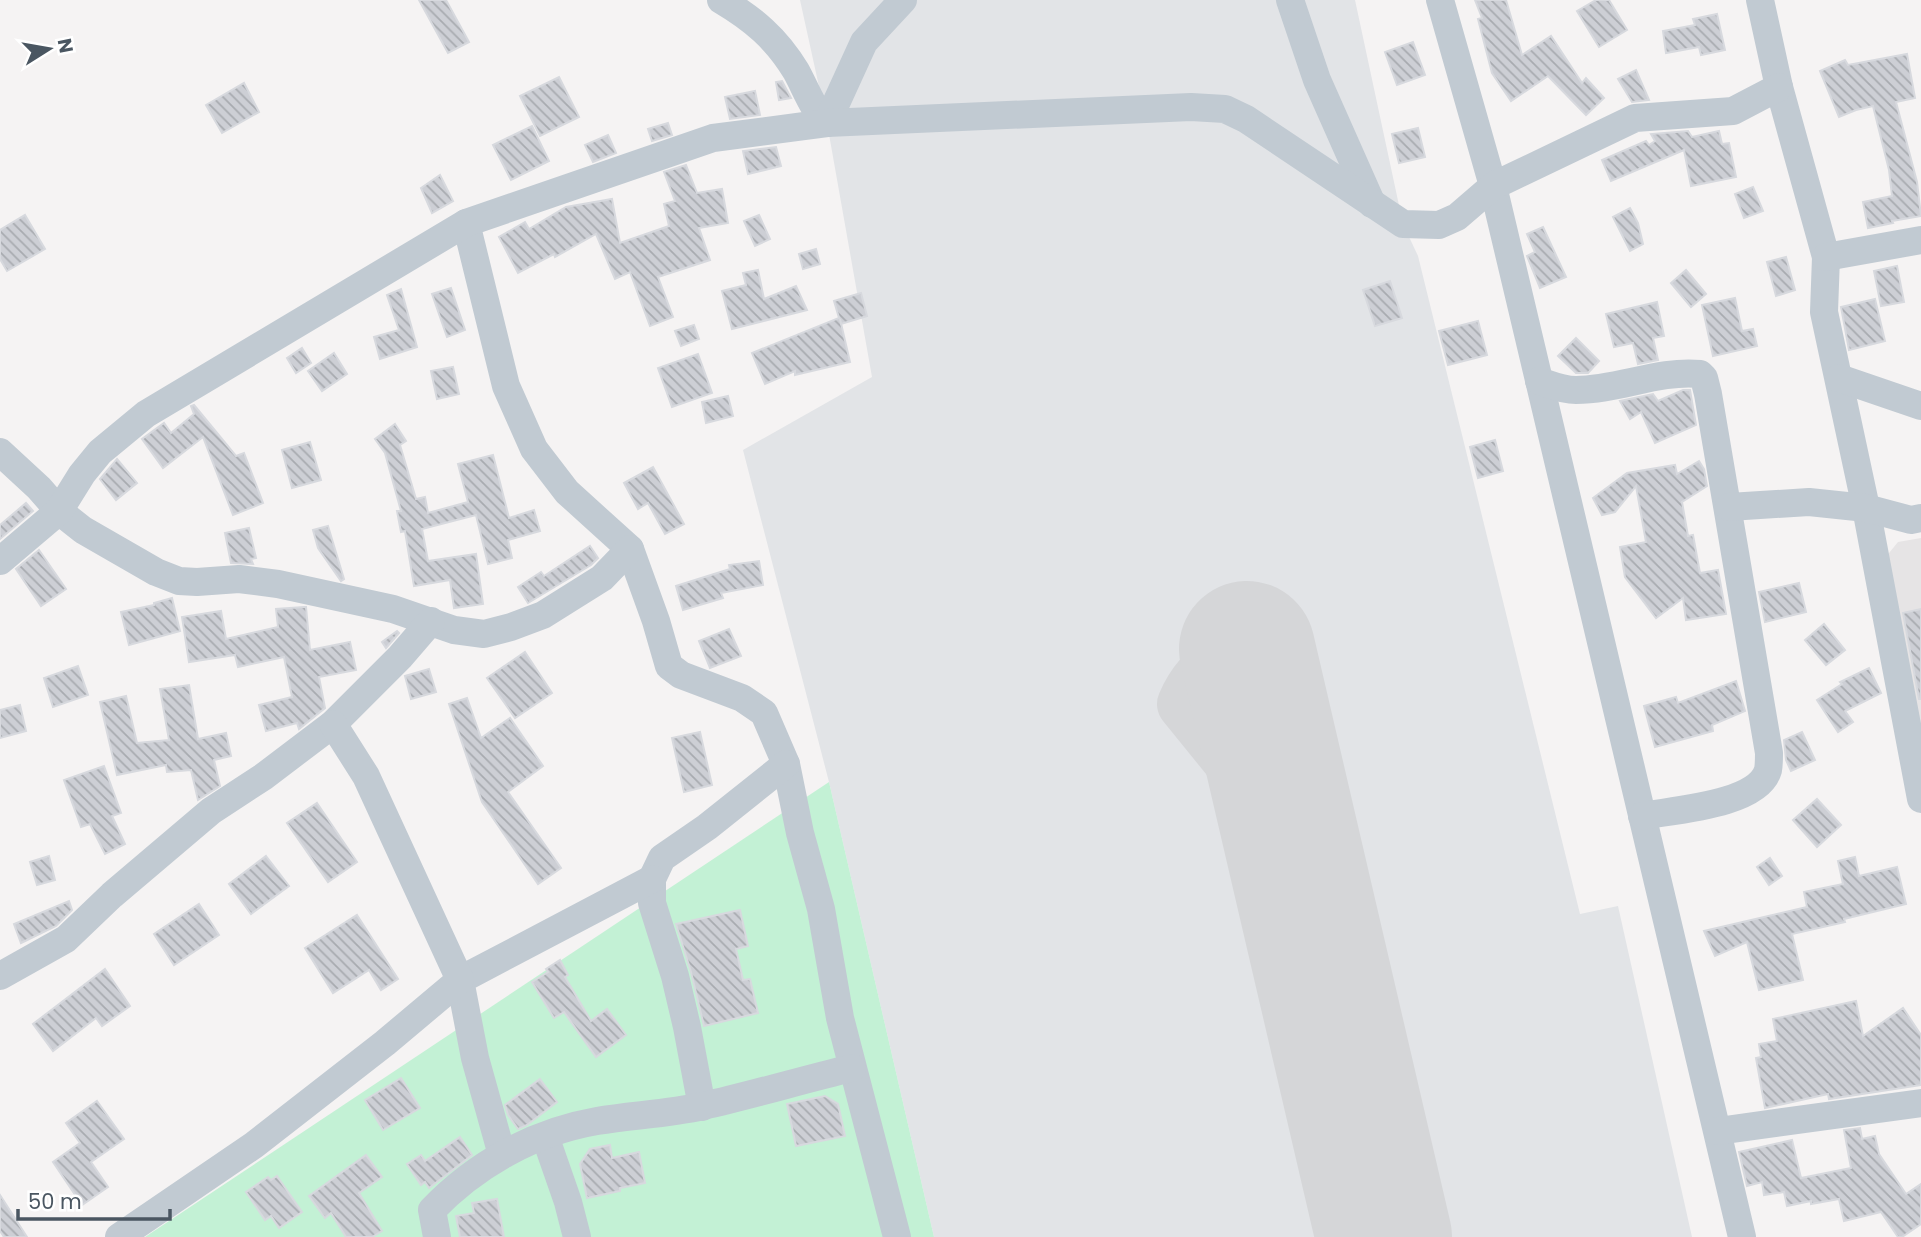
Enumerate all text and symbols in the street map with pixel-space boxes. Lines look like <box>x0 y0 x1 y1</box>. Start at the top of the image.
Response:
north arrow <box>14 14 84 84</box>
text: N <box>51 36 80 55</box>
scale bar <box>18 1178 170 1222</box>
text: 50 m <box>28 1187 82 1216</box>

